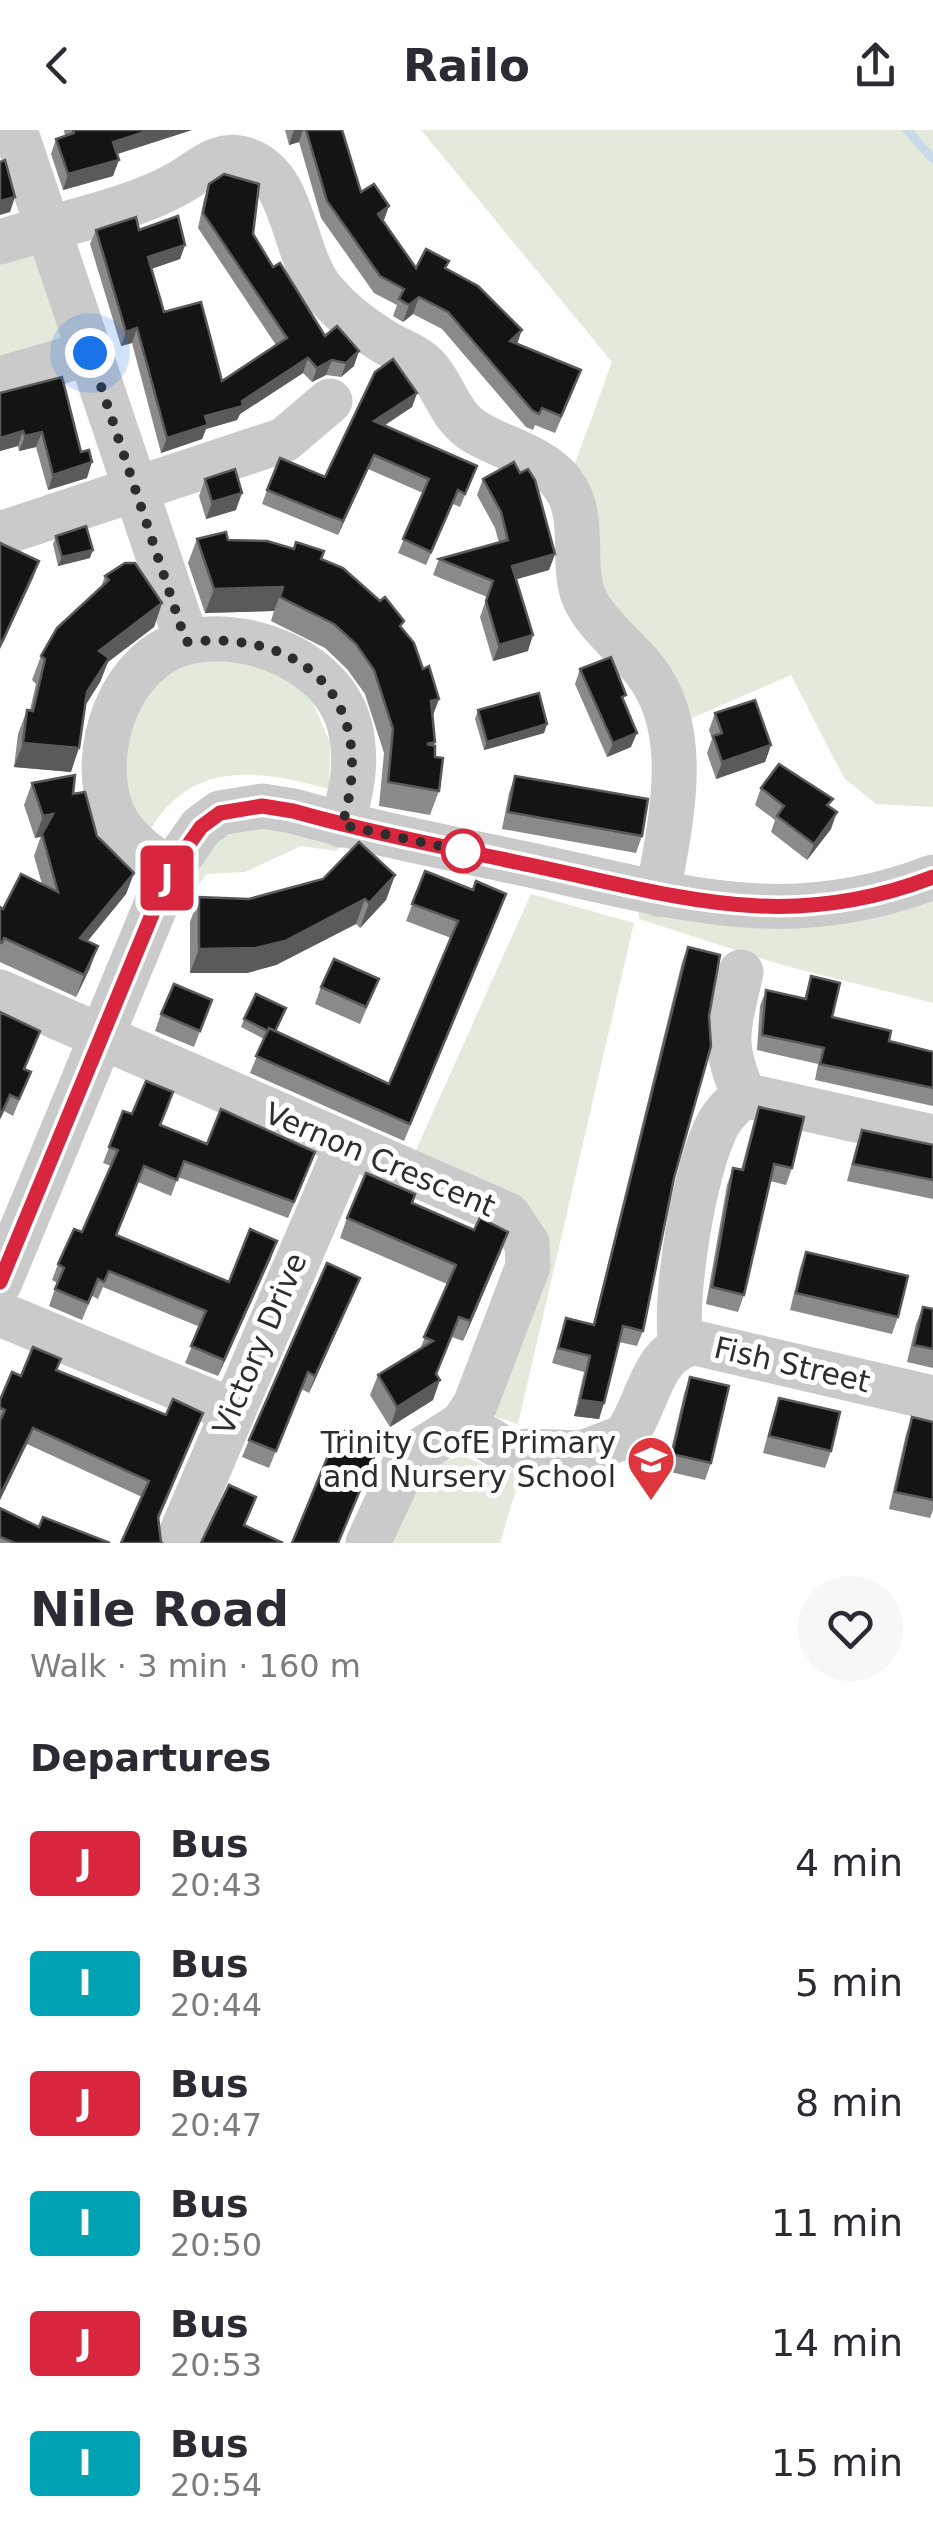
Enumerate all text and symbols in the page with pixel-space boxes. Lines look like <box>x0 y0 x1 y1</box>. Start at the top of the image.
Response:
icon: back <box>30 38 85 93</box>
icon: share <box>848 38 903 93</box>
text: Railo <box>403 39 530 92</box>
your location <box>65 328 115 378</box>
unlabelled marker <box>442 830 484 872</box>
line badge: J <box>134 846 200 910</box>
text: J <box>160 858 174 898</box>
street label: Vernon Crescent <box>260 1095 501 1224</box>
street label: Victory Drive <box>205 1247 314 1440</box>
street label: Fish Street <box>711 1330 874 1399</box>
place label: Trinity CofE Primary and Nursery School <box>320 1425 616 1494</box>
school or university icon: Trinity CofE Primary and Nursery School <box>625 1434 677 1502</box>
button: heart <box>798 1576 903 1681</box>
text: Nile Road <box>30 1581 289 1637</box>
text: Walk · 3 min · 160 m <box>30 1647 361 1685</box>
text: Departures <box>30 1736 271 1780</box>
text: Bus <box>170 1822 249 1866</box>
text: 4 min <box>795 1841 903 1885</box>
text: J <box>78 1843 92 1883</box>
text: 20:43 <box>170 1866 262 1904</box>
text: Bus <box>170 1942 249 1986</box>
text: 5 min <box>795 1961 903 2005</box>
text: I <box>78 1963 92 2003</box>
text: 20:44 <box>170 1986 262 2024</box>
text: Bus <box>170 2062 249 2106</box>
text: 8 min <box>795 2081 903 2125</box>
text: J <box>78 2083 92 2123</box>
text: 20:47 <box>170 2106 262 2144</box>
text: Bus <box>170 2182 249 2226</box>
text: 11 min <box>771 2201 903 2245</box>
text: I <box>78 2203 92 2243</box>
text: 20:50 <box>170 2226 262 2264</box>
text: Bus <box>170 2302 249 2346</box>
text: 14 min <box>771 2321 903 2365</box>
text: J <box>78 2323 92 2363</box>
text: 20:53 <box>170 2346 262 2384</box>
text: Bus <box>170 2422 249 2466</box>
text: 15 min <box>771 2441 903 2485</box>
text: I <box>78 2443 92 2483</box>
text: 20:54 <box>170 2466 262 2504</box>

